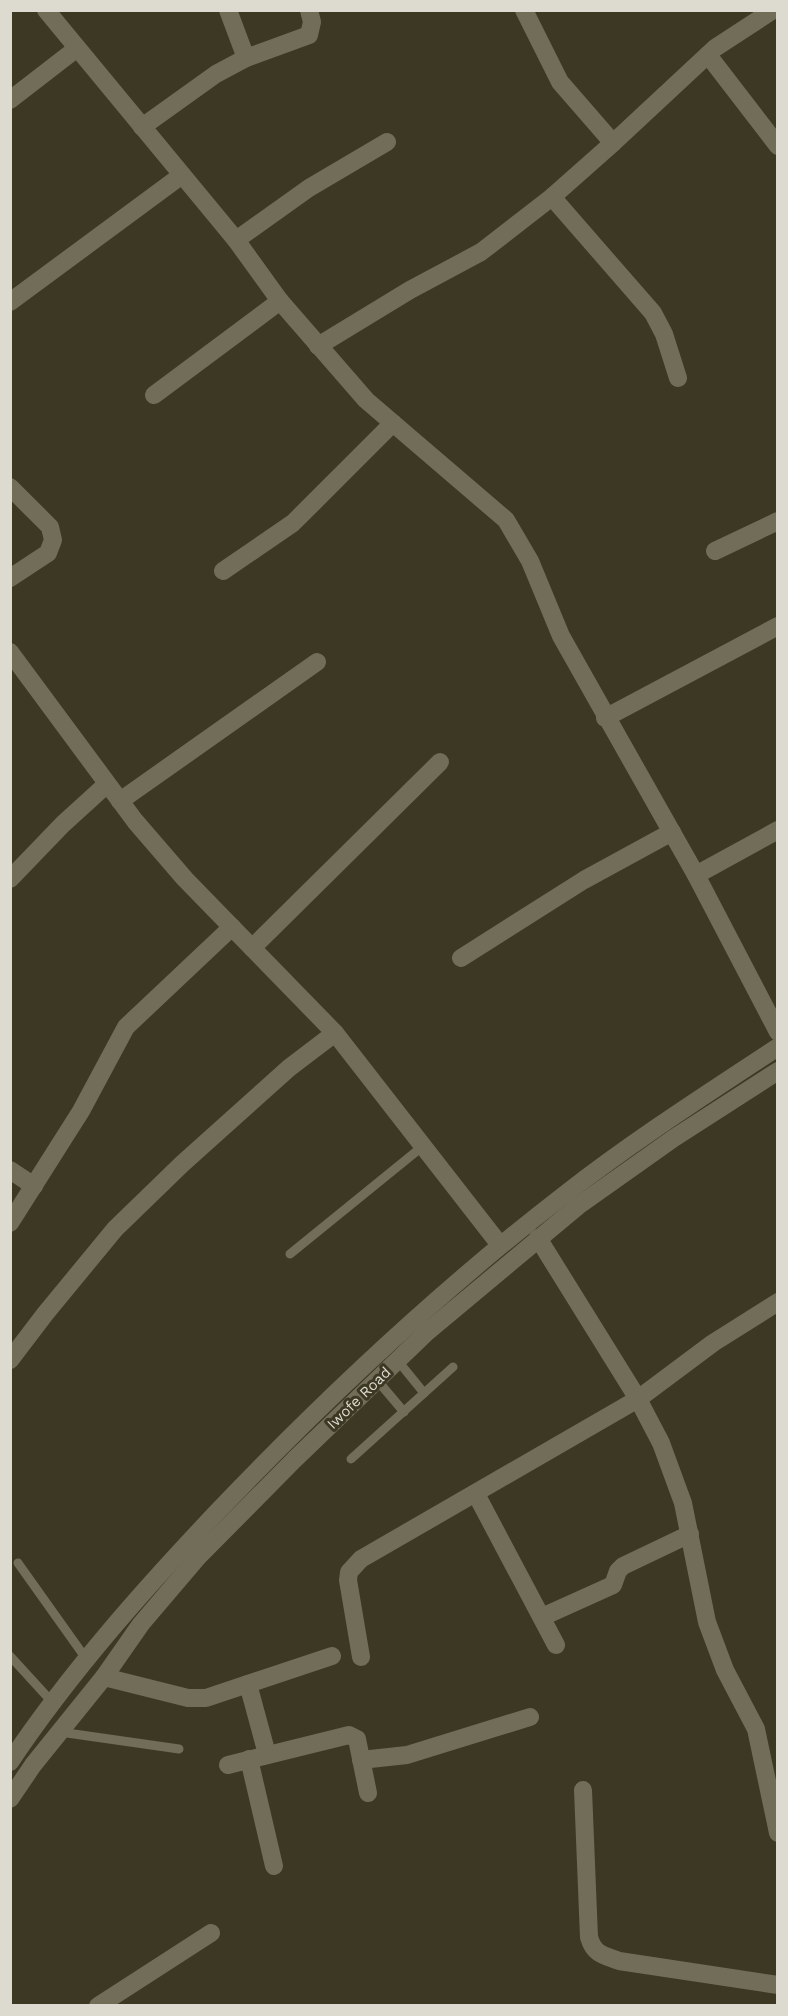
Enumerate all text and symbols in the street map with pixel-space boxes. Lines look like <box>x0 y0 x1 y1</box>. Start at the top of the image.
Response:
street label: Iwofe Road <box>323 1363 395 1433</box>

